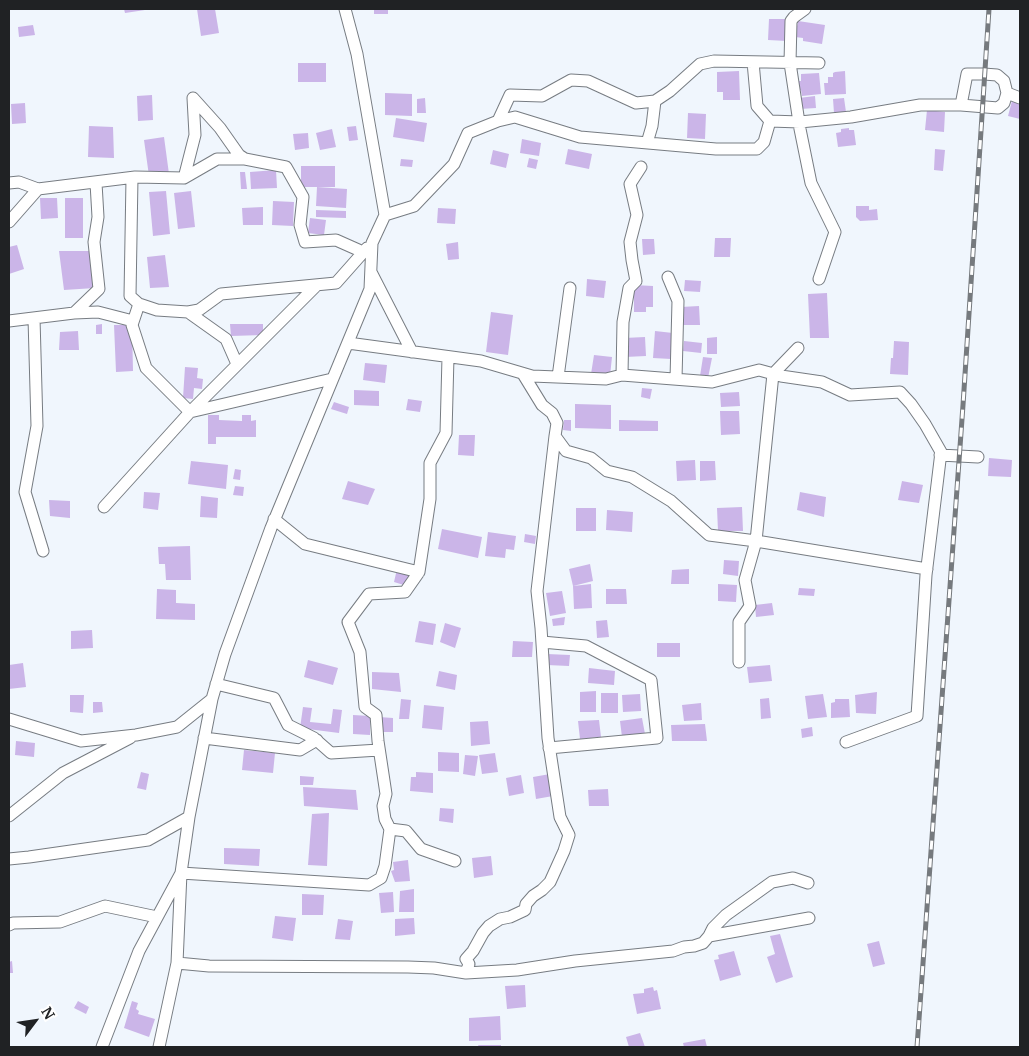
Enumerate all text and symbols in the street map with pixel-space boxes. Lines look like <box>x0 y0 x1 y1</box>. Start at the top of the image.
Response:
north arrow <box>10 996 60 1046</box>
text: N <box>37 1004 58 1023</box>

